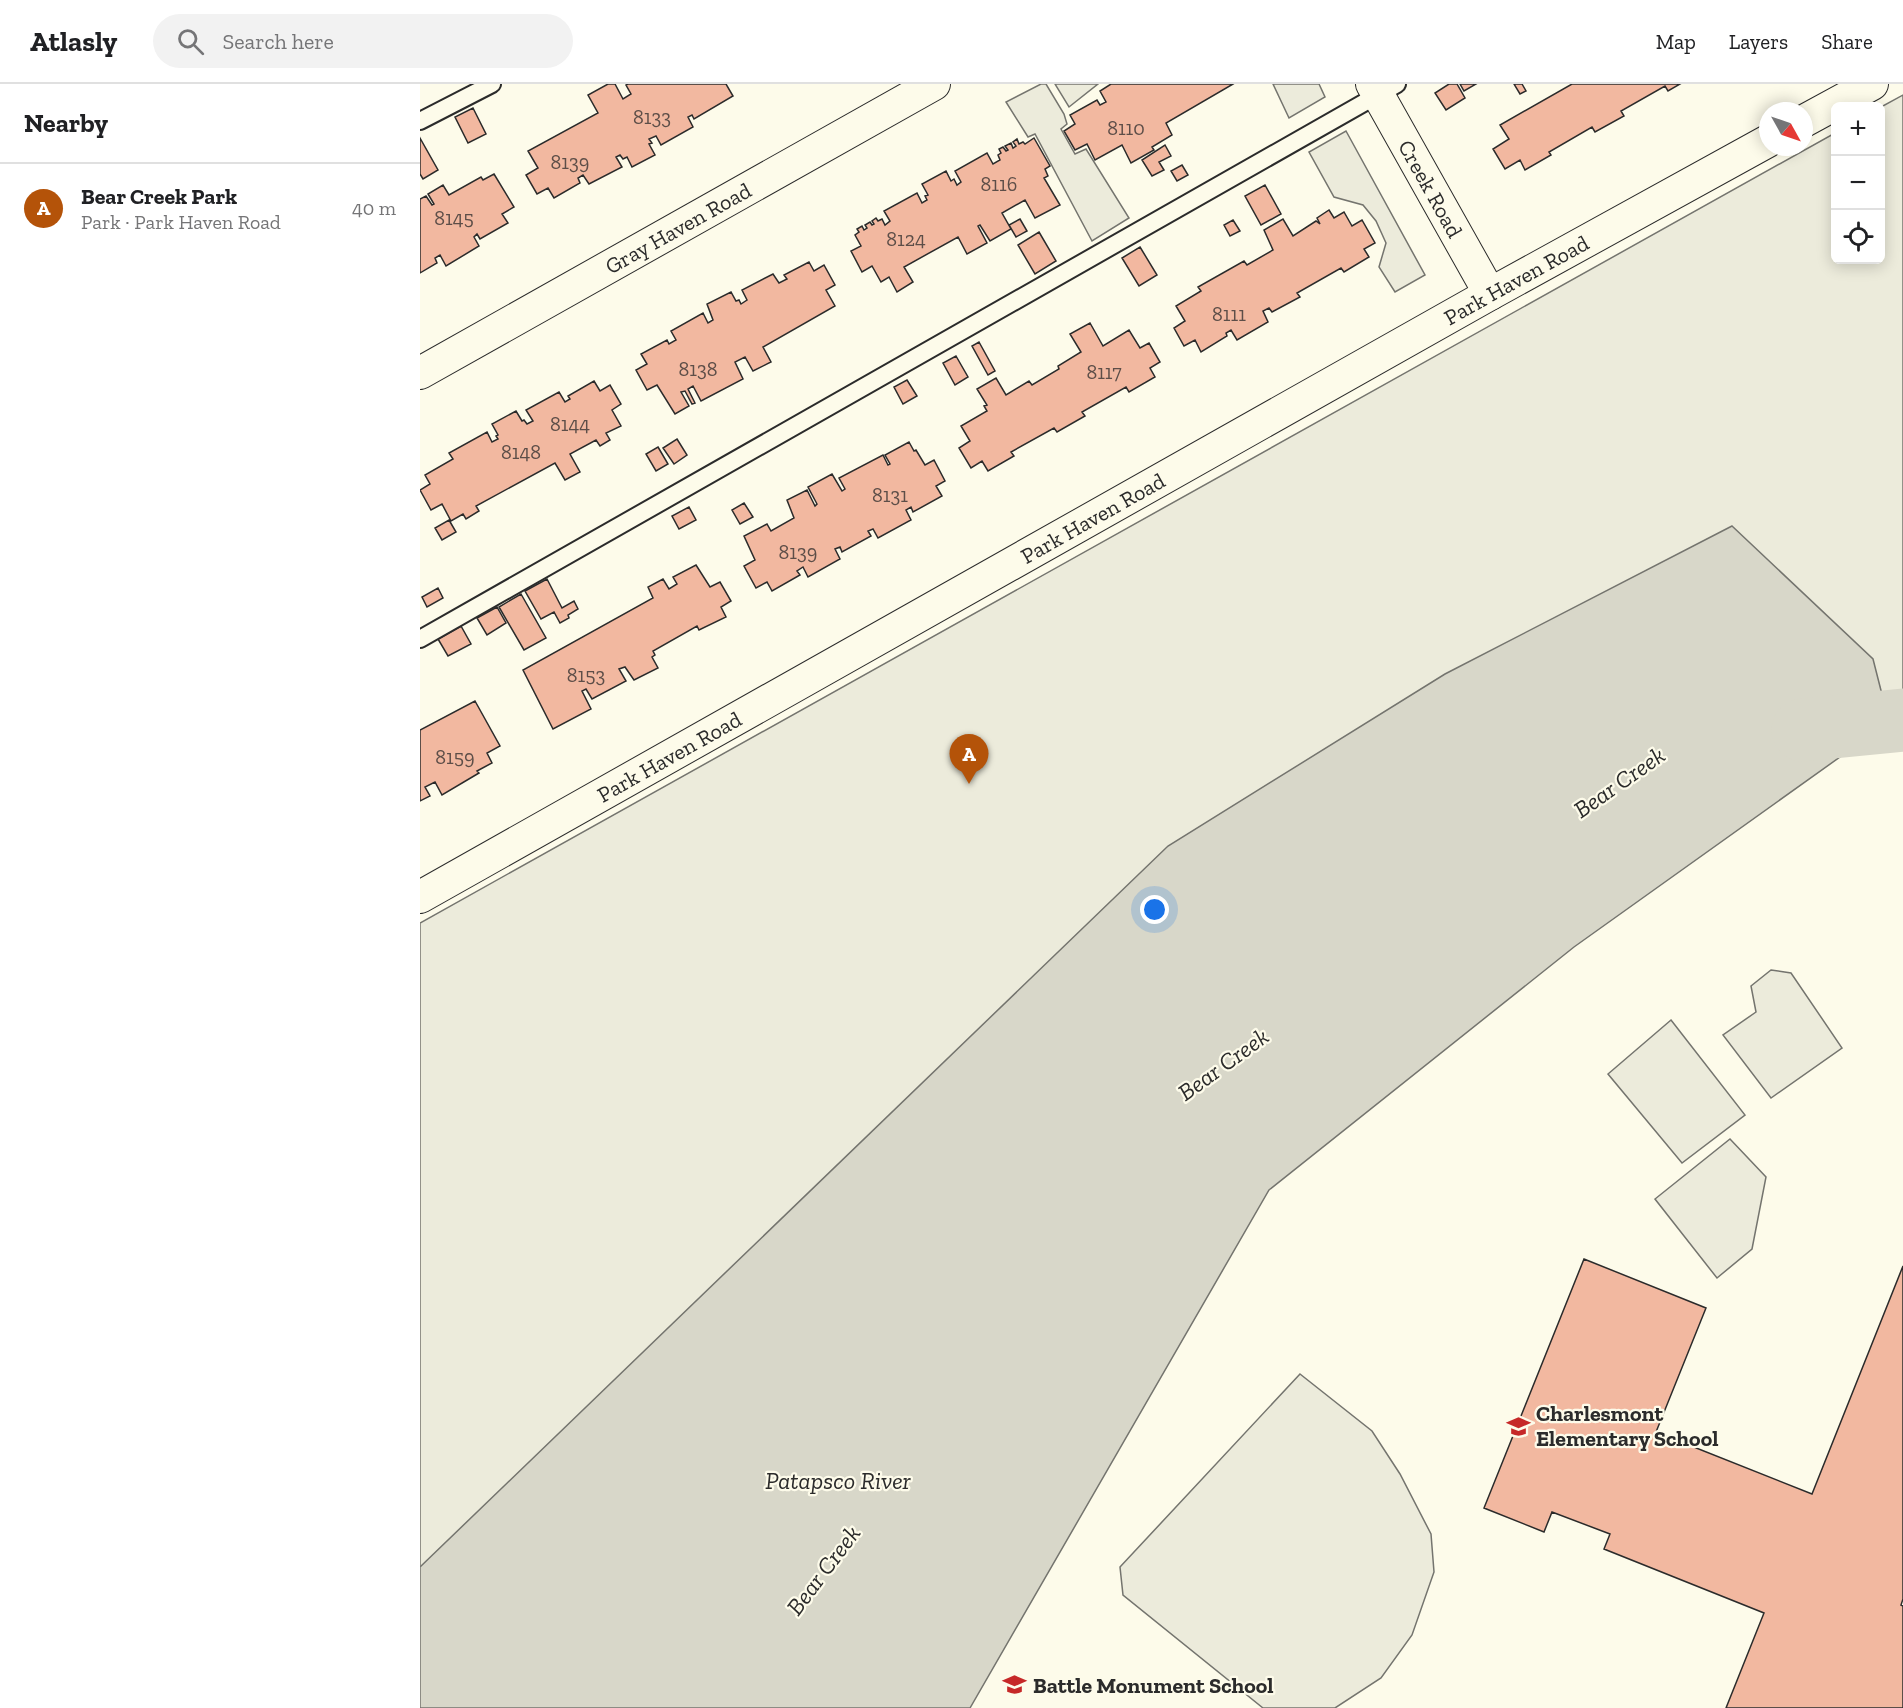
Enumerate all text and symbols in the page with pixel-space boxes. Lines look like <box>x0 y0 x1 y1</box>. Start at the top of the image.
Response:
search box <box>153 14 573 68</box>
text: Atlasly <box>30 25 117 58</box>
icon: search <box>174 25 207 58</box>
text: Search here <box>222 28 334 55</box>
text: Map <box>1656 29 1696 54</box>
text: Layers <box>1729 29 1788 54</box>
text: Share <box>1821 29 1873 54</box>
north arrow <box>1759 102 1813 156</box>
map controls <box>1831 102 1885 264</box>
button: + <box>1831 102 1885 156</box>
house number: 8133 <box>633 105 671 129</box>
text: Nearby <box>24 107 108 139</box>
house number: 8110 <box>1107 116 1145 140</box>
street label: Creek Road <box>1393 135 1469 242</box>
house number: 8139 <box>551 150 589 174</box>
button: − <box>1831 156 1885 210</box>
house number: 8116 <box>981 172 1017 196</box>
street label: Gray Haven Road <box>600 176 756 280</box>
text: Bear Creek Park <box>81 183 237 210</box>
text: A <box>37 196 50 220</box>
text: 40 m <box>352 196 396 220</box>
house number: 8145 <box>434 206 474 230</box>
text: Park · Park Haven Road <box>81 210 281 234</box>
button: locate <box>1831 210 1885 264</box>
house number: 8124 <box>886 227 926 251</box>
street label: Park Haven Road <box>1439 229 1593 331</box>
house number: 8111 <box>1212 302 1246 326</box>
house number: 8138 <box>679 357 718 381</box>
house number: 8117 <box>1086 360 1122 384</box>
house number: 8144 <box>550 412 590 436</box>
house number: 8148 <box>501 440 541 464</box>
street label: Park Haven Road <box>1016 467 1169 569</box>
house number: 8131 <box>872 483 908 507</box>
house number: 8139 <box>779 540 817 564</box>
house number: 8153 <box>567 663 605 687</box>
street label: Park Haven Road <box>592 705 746 808</box>
pin: A <box>950 734 988 784</box>
water label: Bear Creek <box>1568 740 1671 824</box>
house number: 8159 <box>435 745 475 769</box>
your location <box>1140 895 1169 924</box>
water label: Bear Creek <box>1172 1021 1274 1107</box>
place label: Charlesmont Elementary School <box>1536 1400 1718 1452</box>
school or university icon: Charlesmont Elementary School <box>1505 1413 1531 1439</box>
water label: Patapsco River <box>765 1466 912 1495</box>
water label: Bear Creek <box>780 1519 866 1621</box>
school or university icon: Battle Monument School <box>1002 1672 1028 1698</box>
place label: Battle Monument School <box>1033 1672 1274 1699</box>

